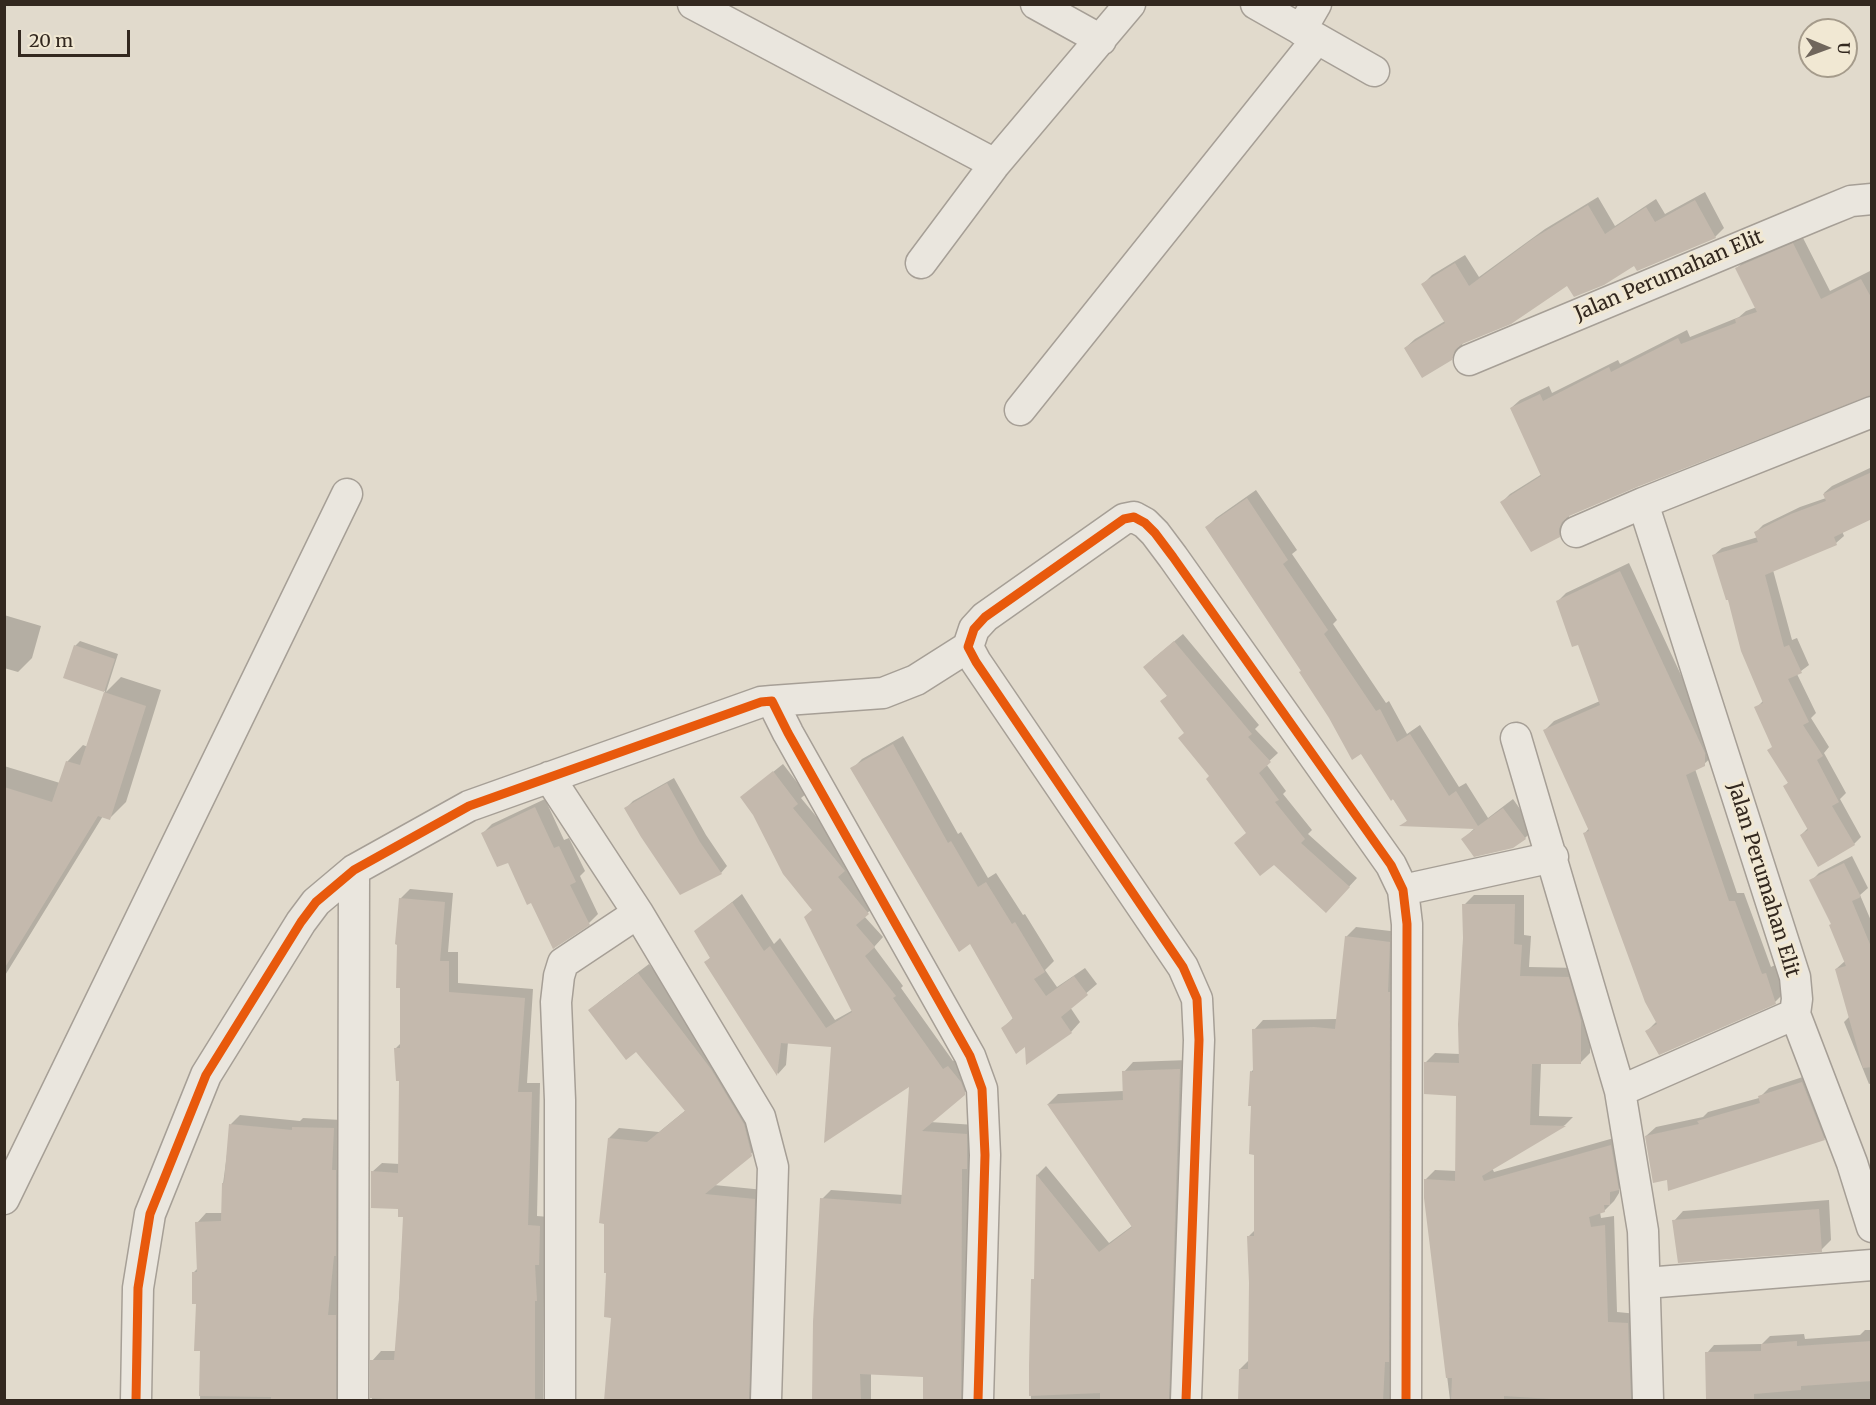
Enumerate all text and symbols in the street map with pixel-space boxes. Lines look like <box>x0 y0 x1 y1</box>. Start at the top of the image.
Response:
scale bar <box>21 18 134 56</box>
north arrow <box>1798 18 1858 78</box>
text: 20 m <box>29 29 73 52</box>
text: U <box>1834 42 1854 54</box>
street label: Jalan Perumahan Elit <box>1571 225 1767 327</box>
street label: Jalan Perumahan Elit <box>1722 780 1804 980</box>

